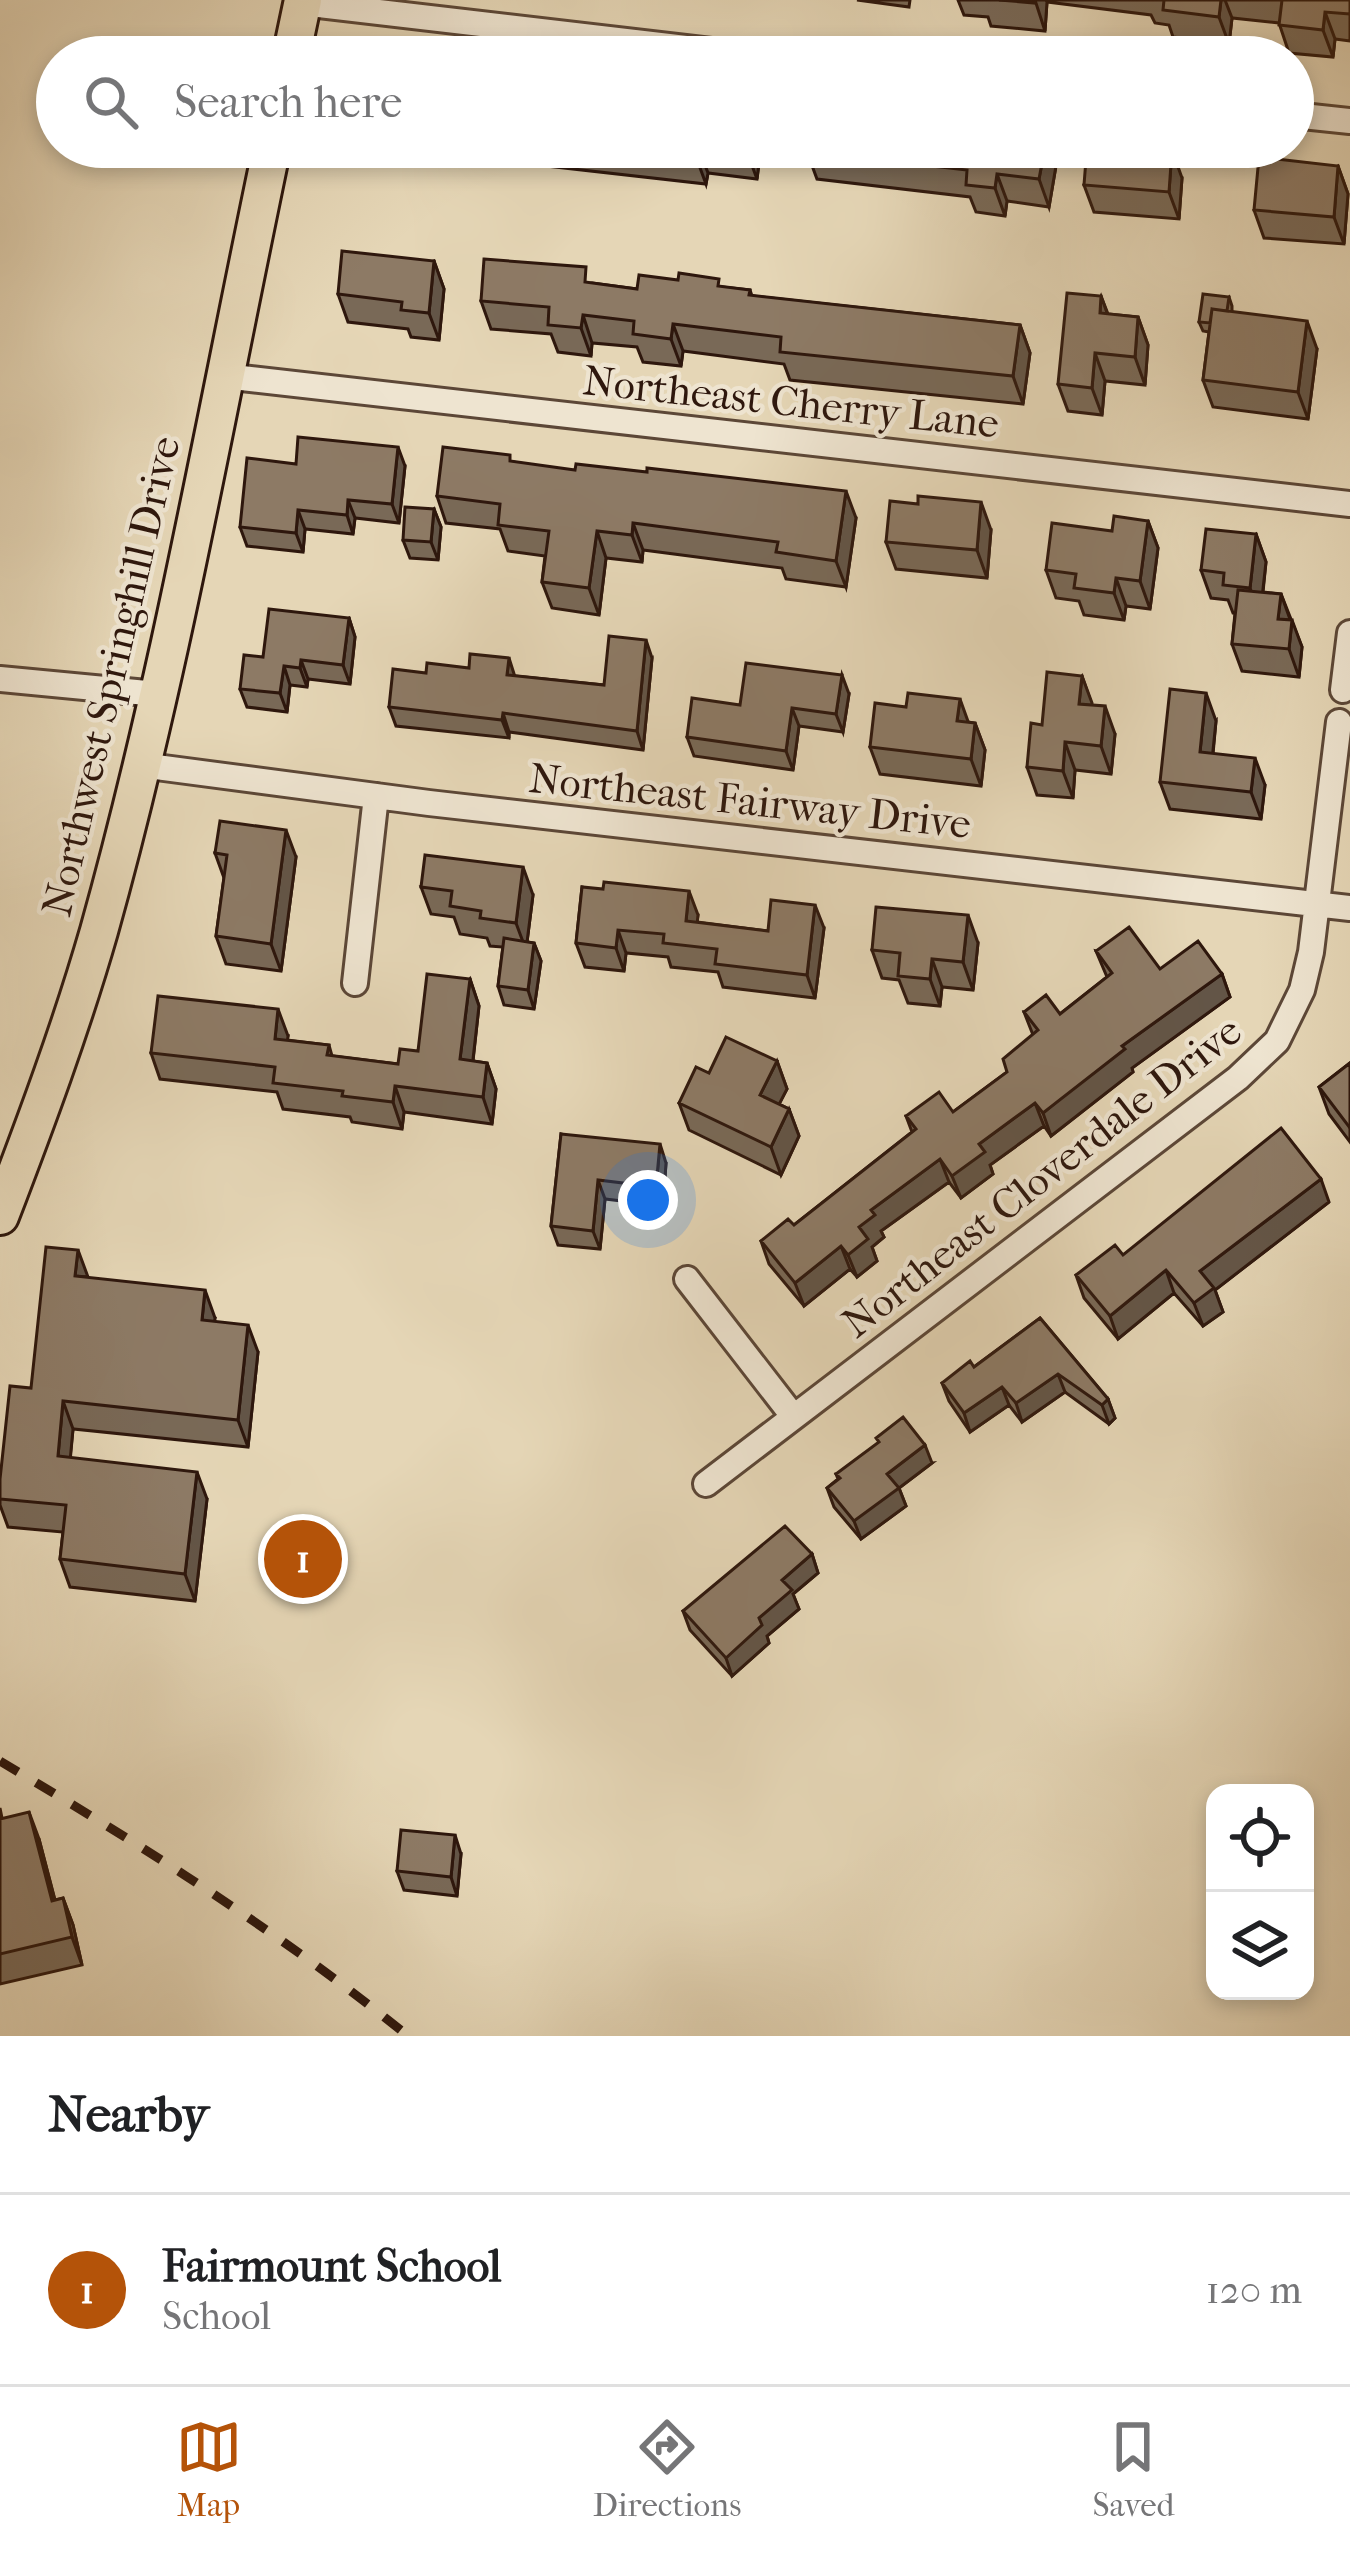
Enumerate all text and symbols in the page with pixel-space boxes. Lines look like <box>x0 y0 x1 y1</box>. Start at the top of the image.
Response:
search box <box>36 36 1314 168</box>
icon: search <box>78 69 144 135</box>
text: Search here <box>174 76 402 129</box>
street label: Northeast Cherry Lane <box>581 356 1001 449</box>
street label: Northwest Springhill Drive <box>32 432 191 921</box>
street label: Northeast Fairway Drive <box>526 754 973 849</box>
street label: Northeast Cloverdale Drive <box>833 1006 1251 1348</box>
your location <box>618 1170 678 1230</box>
pin: 1 <box>264 1514 342 1604</box>
map controls <box>1206 1784 1314 2000</box>
button: locate <box>1206 1784 1314 1892</box>
button: layers <box>1206 1892 1314 2000</box>
text: Nearby <box>48 2084 209 2144</box>
text: Fairmount School <box>162 2240 501 2293</box>
text: 1 <box>80 2267 94 2313</box>
text: 120 m <box>1206 2267 1302 2313</box>
text: School <box>162 2293 271 2339</box>
tab: Map <box>176 2414 242 2525</box>
tab: Directions <box>593 2414 741 2525</box>
tab: Saved <box>1093 2414 1174 2525</box>

